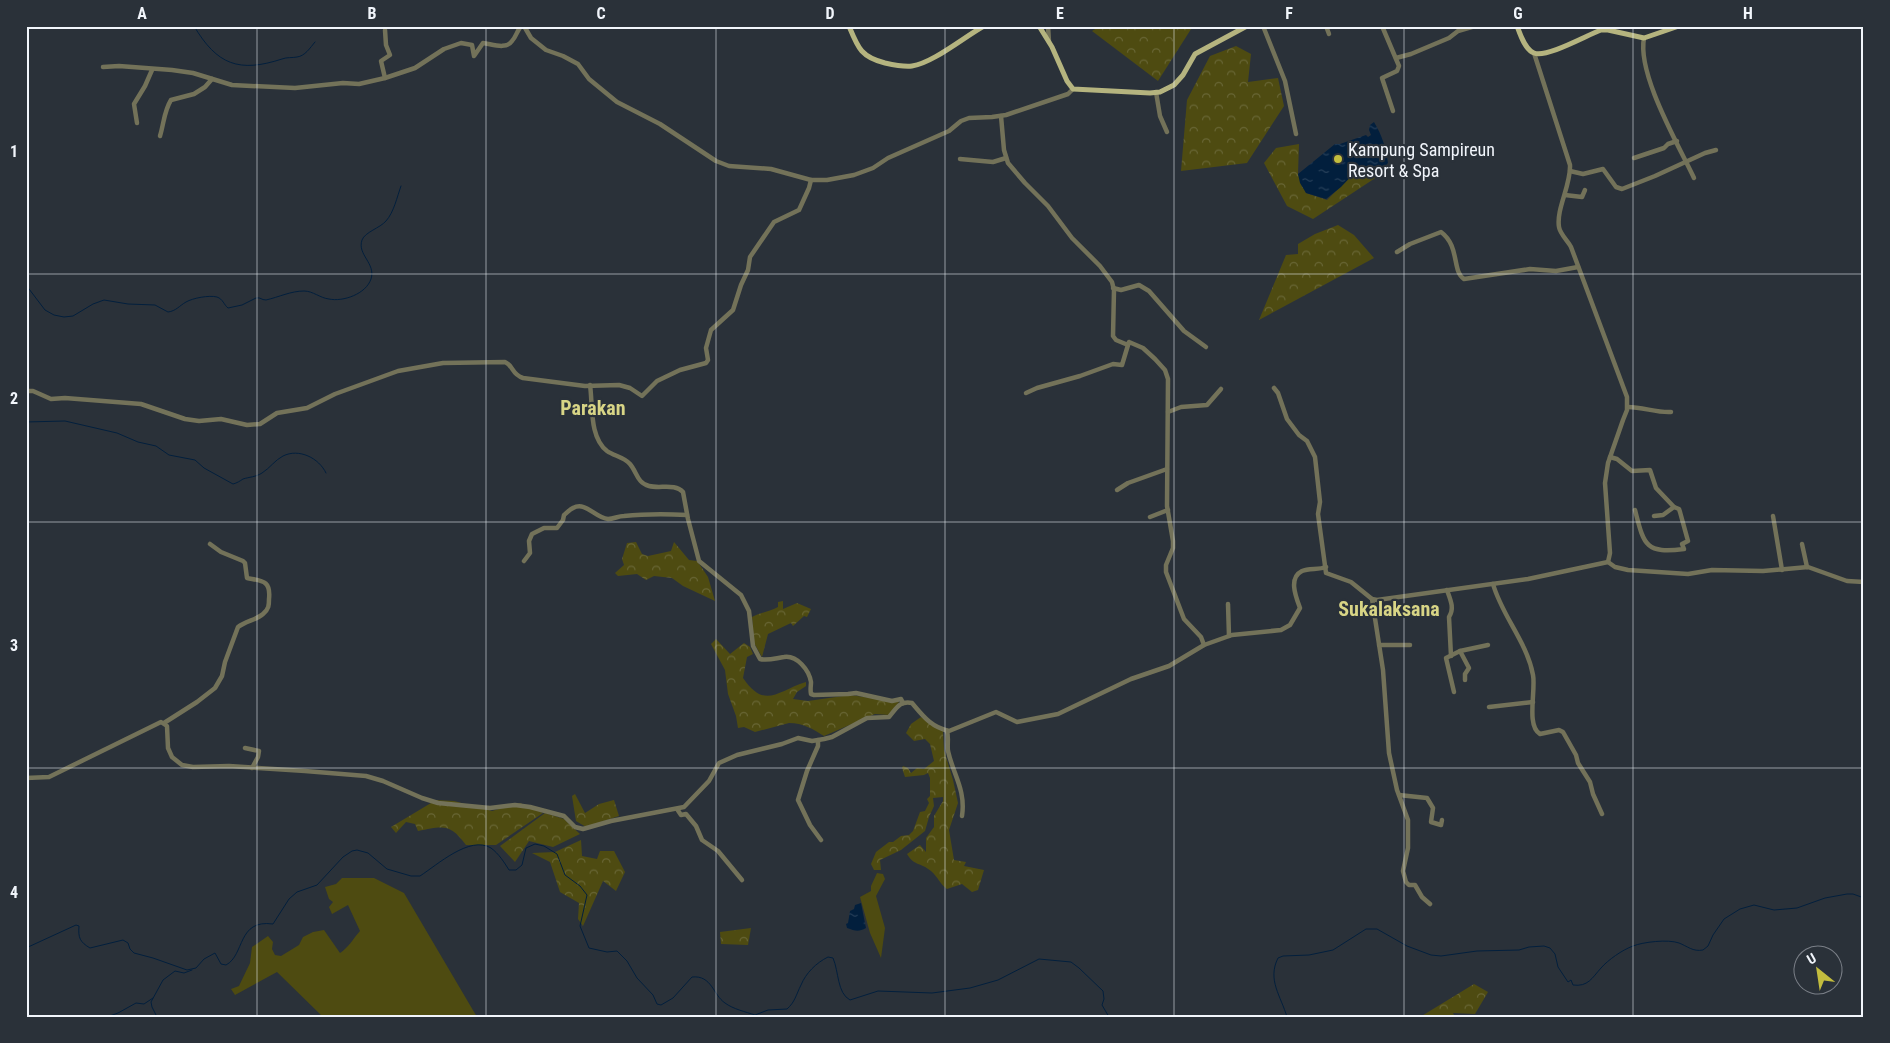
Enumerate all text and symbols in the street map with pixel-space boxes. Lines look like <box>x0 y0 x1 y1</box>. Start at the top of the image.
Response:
text: A <box>137 4 147 23</box>
text: B <box>368 4 377 23</box>
text: C <box>596 4 606 23</box>
text: D <box>825 4 835 23</box>
text: E <box>1056 4 1064 23</box>
text: F <box>1285 4 1293 23</box>
text: G <box>1513 4 1523 23</box>
text: H <box>1743 4 1753 23</box>
place label: Kampung Sampireun Resort & Spa <box>1348 139 1495 181</box>
text: 1 <box>10 142 18 161</box>
marker: Kampung Sampireun Resort & Spa <box>1332 153 1344 165</box>
text: 2 <box>10 389 18 408</box>
district label: Parakan <box>560 396 626 420</box>
district label: Sukalaksana <box>1338 597 1440 621</box>
text: 3 <box>10 636 18 655</box>
text: 4 <box>10 883 18 902</box>
north arrow <box>1792 946 1842 996</box>
text: U <box>1804 950 1819 968</box>

